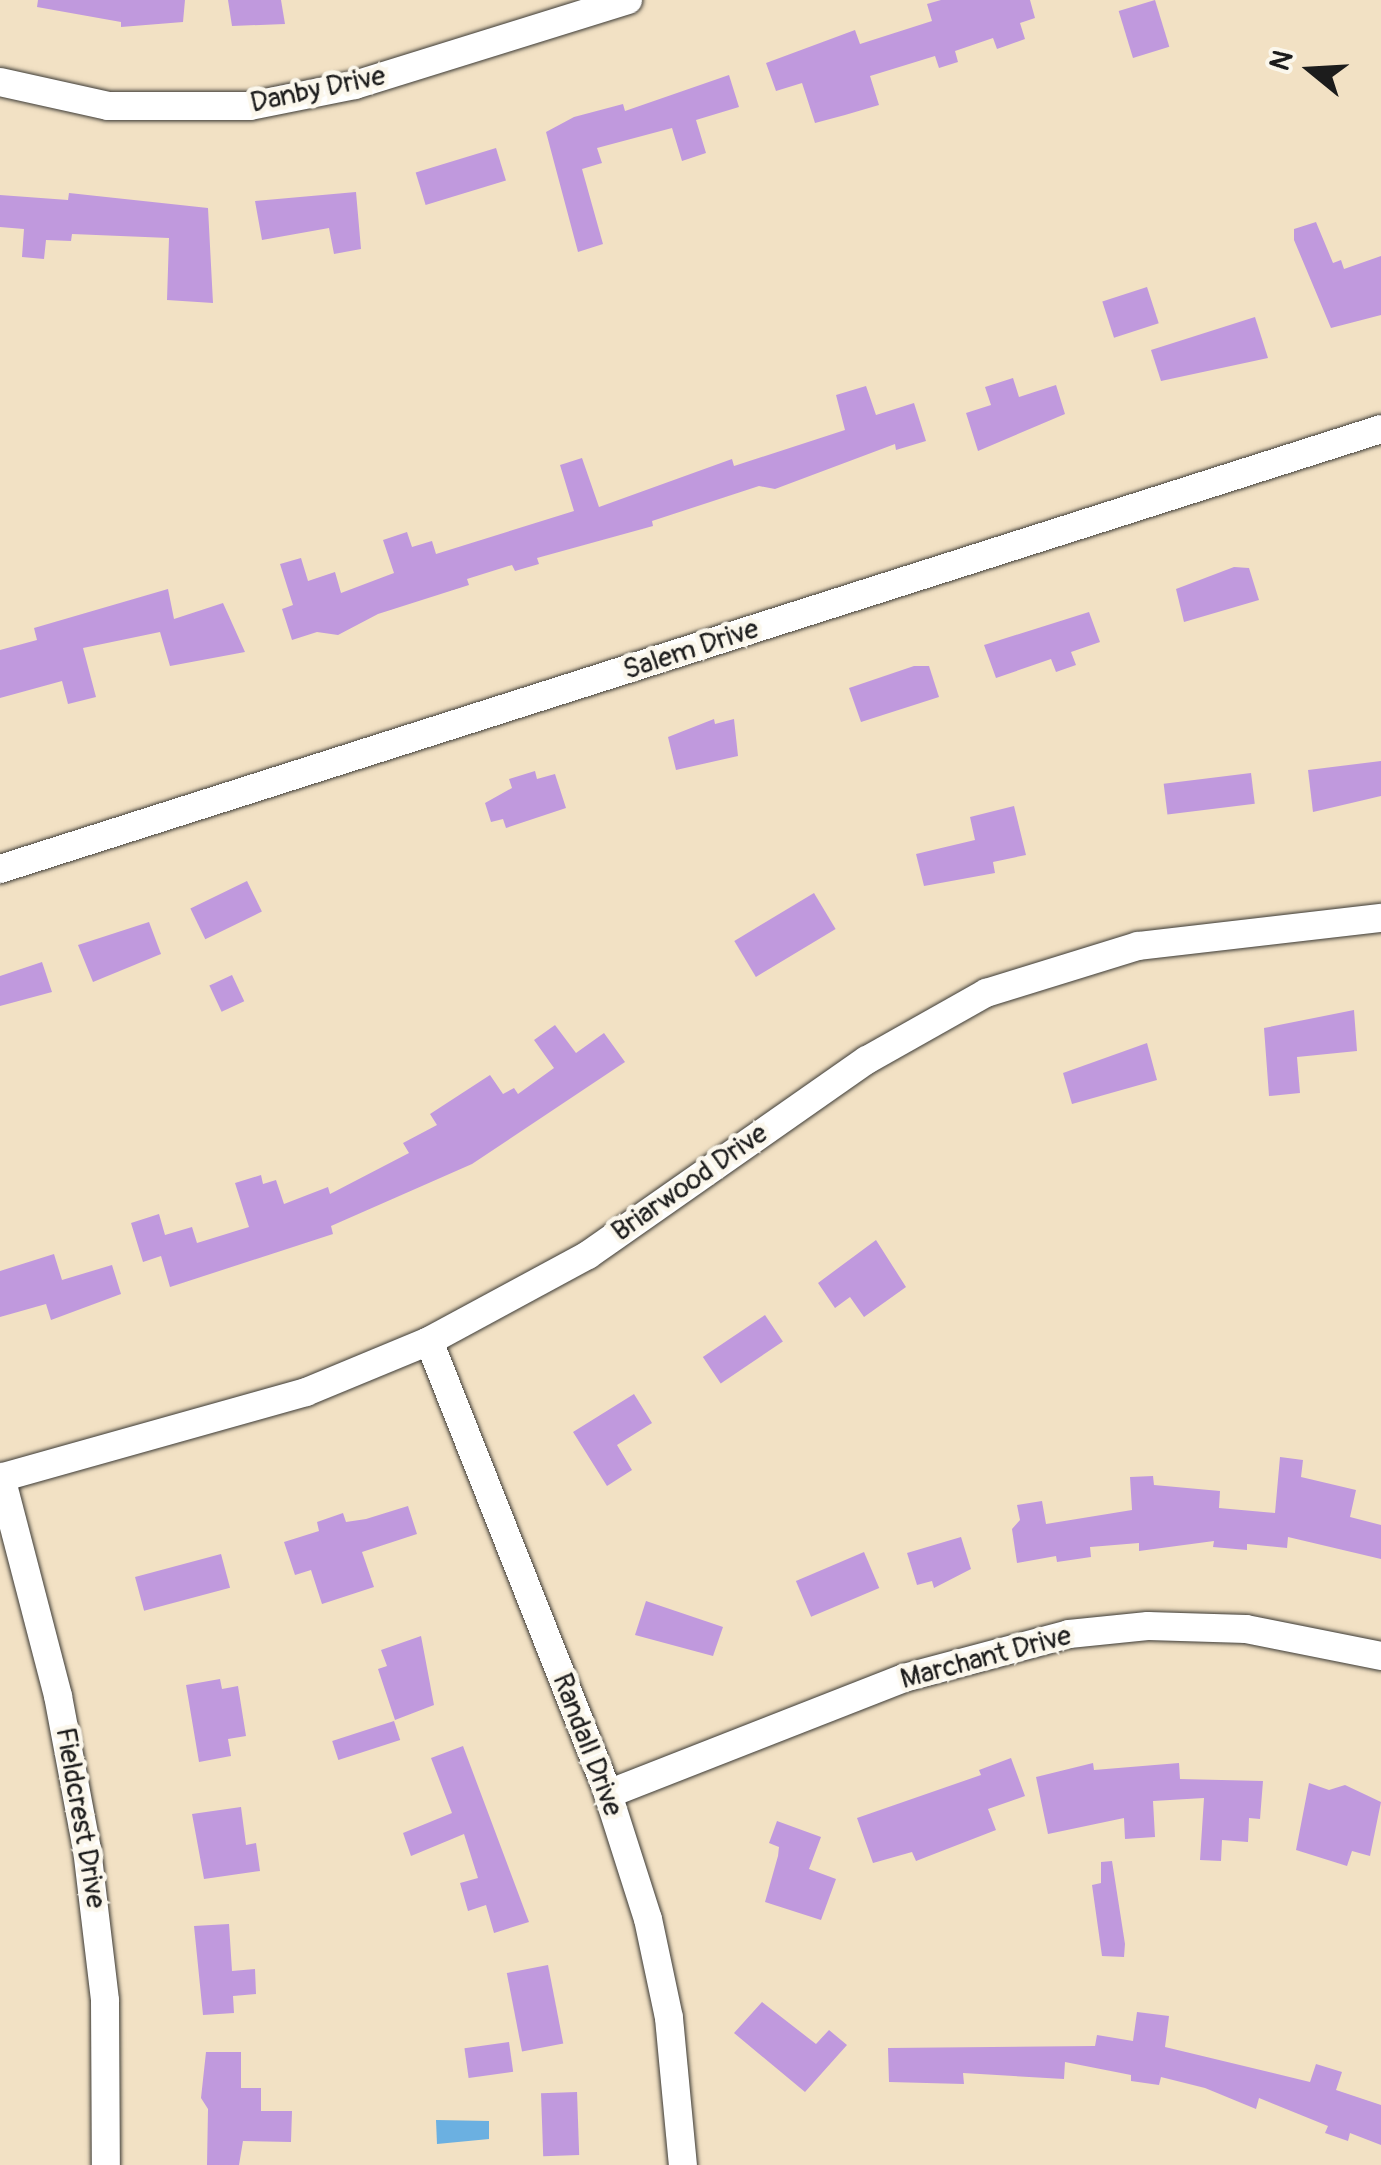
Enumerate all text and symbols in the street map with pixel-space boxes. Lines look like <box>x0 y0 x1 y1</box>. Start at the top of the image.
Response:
north arrow <box>1261 20 1361 120</box>
text: N <box>1262 46 1302 75</box>
street label: Danby Drive <box>247 59 389 121</box>
street label: Salem Drive <box>619 612 763 688</box>
street label: Briarwood Drive <box>606 1117 774 1249</box>
street label: Marchant Drive <box>897 1619 1075 1697</box>
street label: Randall Drive <box>544 1669 630 1821</box>
street label: Fieldcrest Drive <box>48 1725 112 1911</box>

